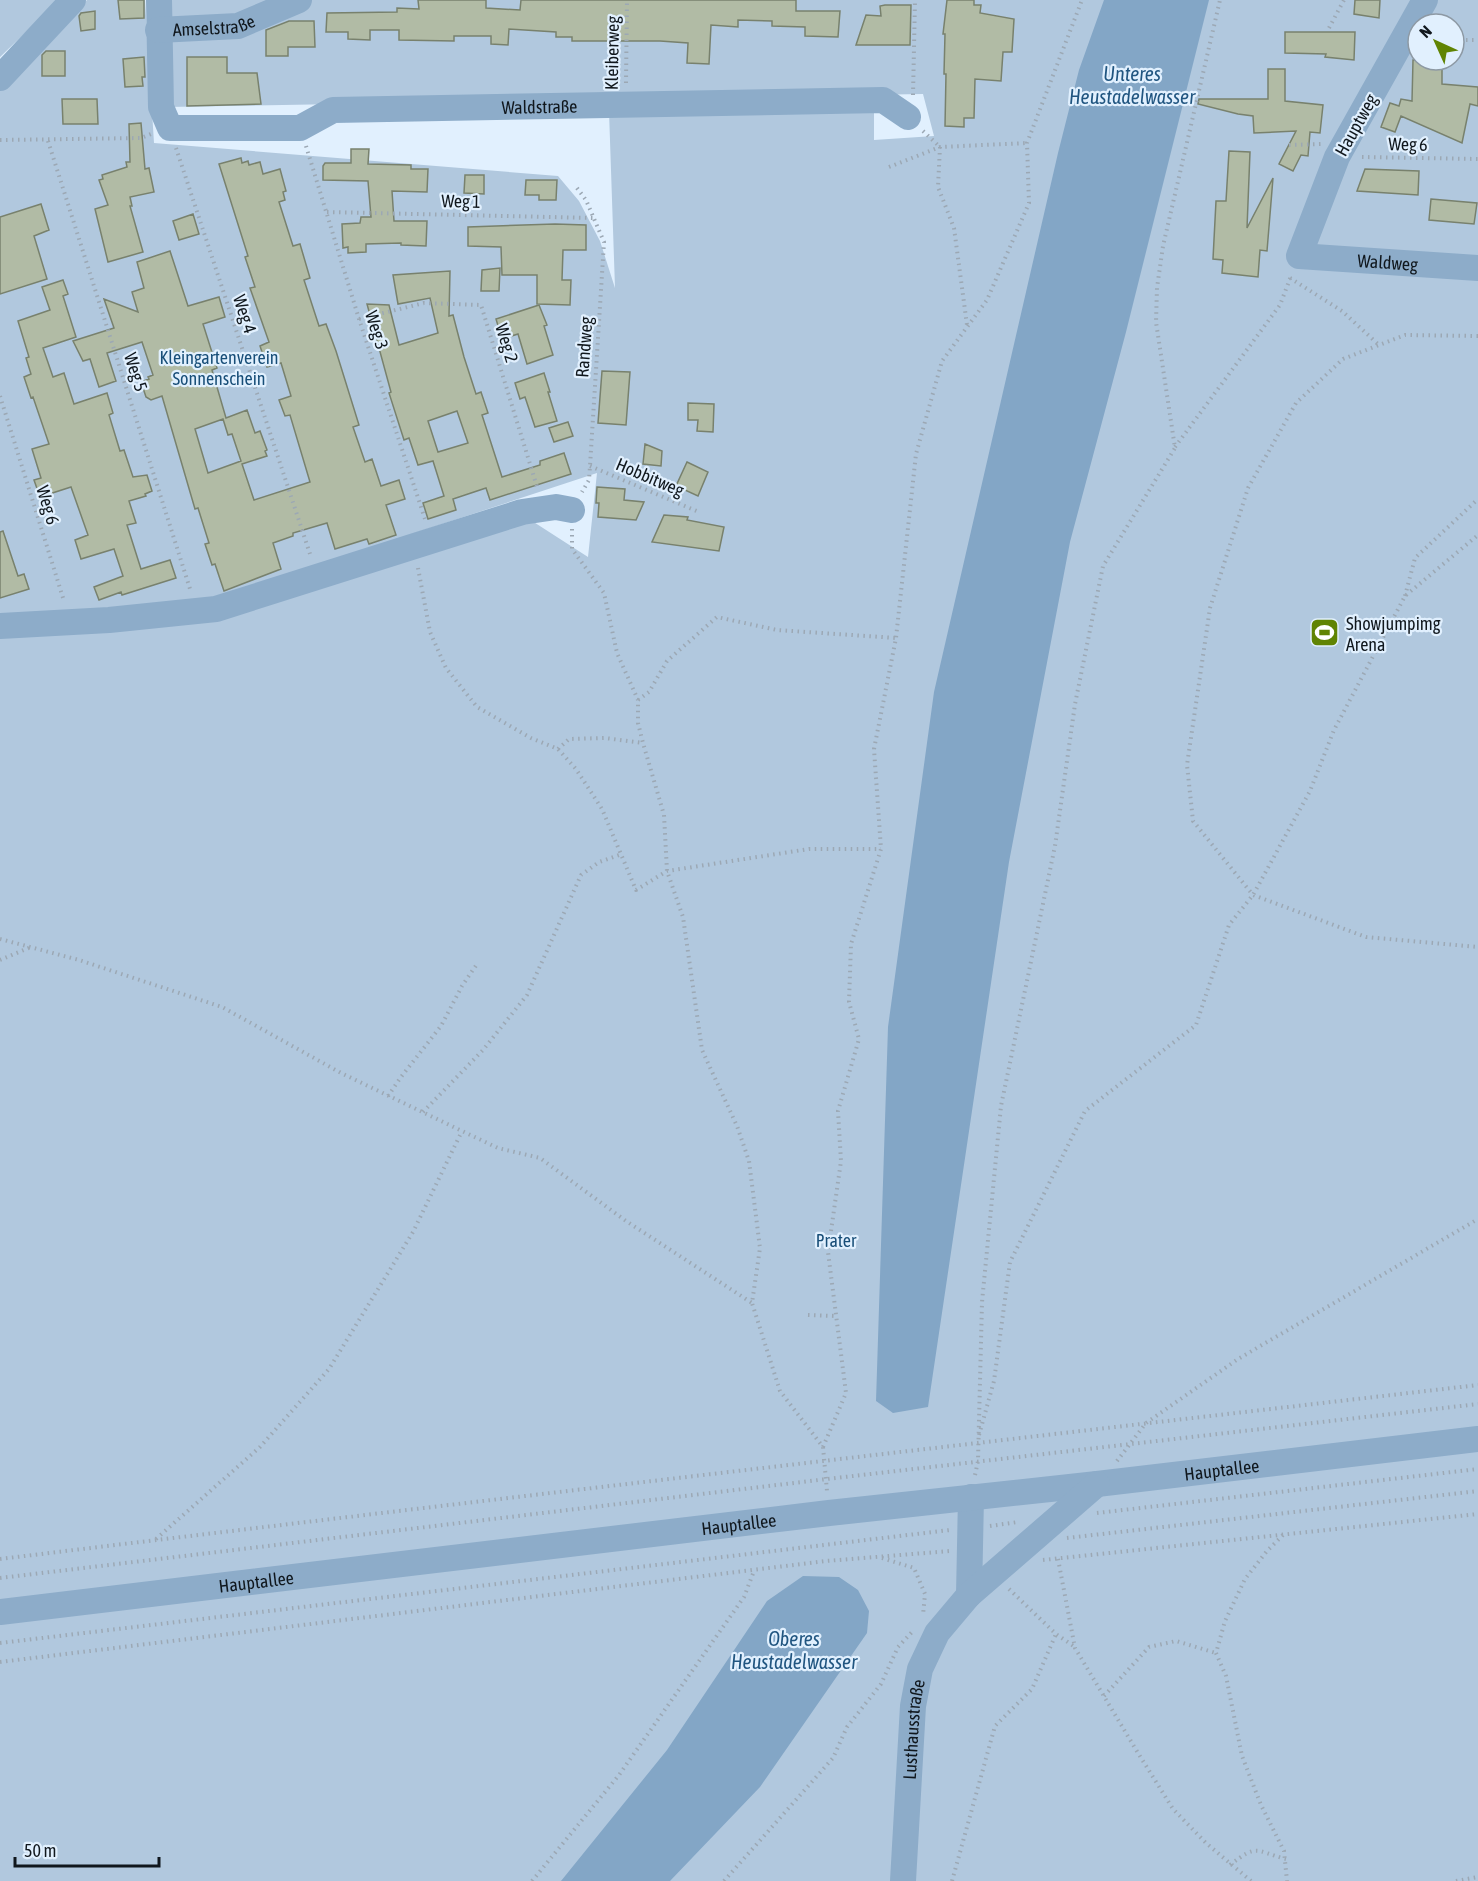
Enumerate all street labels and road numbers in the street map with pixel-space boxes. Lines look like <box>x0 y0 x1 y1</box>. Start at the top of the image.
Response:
street label: Amselstraße <box>172 10 258 40</box>
street label: Kleiberweg <box>601 15 623 90</box>
street label: Hauptweg <box>1330 90 1382 160</box>
street label: Waldstraße <box>502 95 577 117</box>
street label: Weg 6 <box>1388 133 1428 155</box>
street label: Weg 1 <box>441 190 481 212</box>
street label: Waldweg <box>1357 249 1419 274</box>
street label: Weg 4 <box>229 292 261 336</box>
street label: Weg 3 <box>361 308 393 352</box>
street label: Randweg <box>571 316 597 378</box>
street label: Weg 2 <box>491 321 523 365</box>
street label: Weg 5 <box>120 350 152 394</box>
street label: Hobbitweg <box>613 453 687 501</box>
street label: Weg 6 <box>32 483 64 527</box>
street label: Hauptallee <box>1183 1454 1260 1484</box>
street label: Hauptallee <box>700 1509 777 1539</box>
street label: Hauptallee <box>218 1567 295 1596</box>
street label: Lusthausstraße <box>898 1677 928 1780</box>

